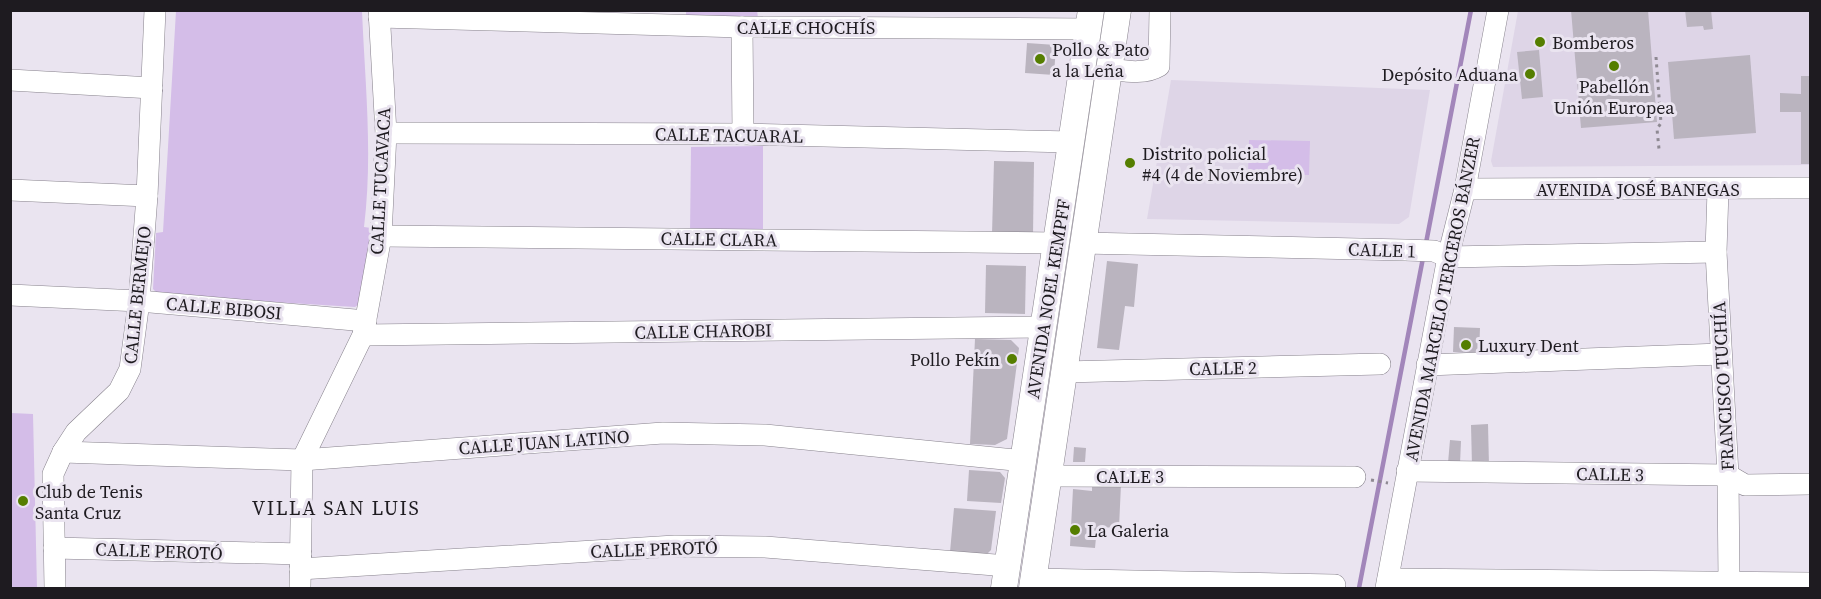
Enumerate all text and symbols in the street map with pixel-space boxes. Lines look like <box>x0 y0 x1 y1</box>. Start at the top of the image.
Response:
street label: CALLE CHOCHÍS <box>737 15 875 40</box>
place label: Bomberos <box>1552 30 1634 55</box>
marker: Bomberos <box>1533 35 1547 49</box>
place label: Pollo & Pato a la Leña <box>1052 37 1150 83</box>
marker: Pollo & Pato a la Leña <box>1033 52 1047 66</box>
marker: Pabellón Unión Europea <box>1607 59 1621 73</box>
place label: Depósito Aduana <box>1381 62 1519 87</box>
marker: Depósito Aduana <box>1523 67 1537 81</box>
place label: Pabellón Unión Europea <box>1554 74 1675 120</box>
street label: CALLE TUCAVACA <box>364 107 396 255</box>
street label: CALLE TACUARAL <box>655 121 803 149</box>
street label: AVENIDA MARCELO TERCEROS BÁNZER <box>1398 134 1486 463</box>
place label: Distrito policial #4 (4 de Noviembre) <box>1142 141 1303 187</box>
marker: Distrito policial #4 (4 de Noviembre) <box>1123 156 1137 170</box>
street label: AVENIDA JOSÉ BANEGAS <box>1536 177 1740 202</box>
street label: AVENIDA NOEL KEMPFF <box>1020 198 1076 400</box>
street label: CALLE BERMEJO <box>117 225 157 365</box>
street label: CALLE CLARA <box>660 225 778 253</box>
street label: CALLE 1 <box>1348 236 1416 264</box>
street label: CALLE BIBOSI <box>165 290 283 326</box>
street label: FRANCISCO TUCHÍA <box>1706 301 1740 471</box>
street label: CALLE CHAROBI <box>634 317 772 345</box>
place label: Luxury Dent <box>1478 333 1579 358</box>
marker: Luxury Dent <box>1459 338 1473 352</box>
place label: Pollo Pekín <box>910 347 1000 372</box>
marker: Pollo Pekín <box>1005 352 1019 366</box>
street label: CALLE 2 <box>1189 355 1257 381</box>
street label: CALLE JUAN LATINO <box>458 424 630 460</box>
street label: CALLE 3 <box>1576 461 1644 487</box>
street label: CALLE 3 <box>1096 464 1164 489</box>
place label: Club de Tenis Santa Cruz <box>35 479 143 525</box>
marker: Club de Tenis Santa Cruz <box>16 494 30 508</box>
district label: VILLA SAN LUIS <box>252 494 420 522</box>
place label: La Galeria <box>1087 518 1170 543</box>
marker: La Galeria <box>1068 523 1082 537</box>
street label: CALLE PEROTÓ <box>590 534 718 564</box>
street label: CALLE PEROTÓ <box>95 536 223 566</box>

